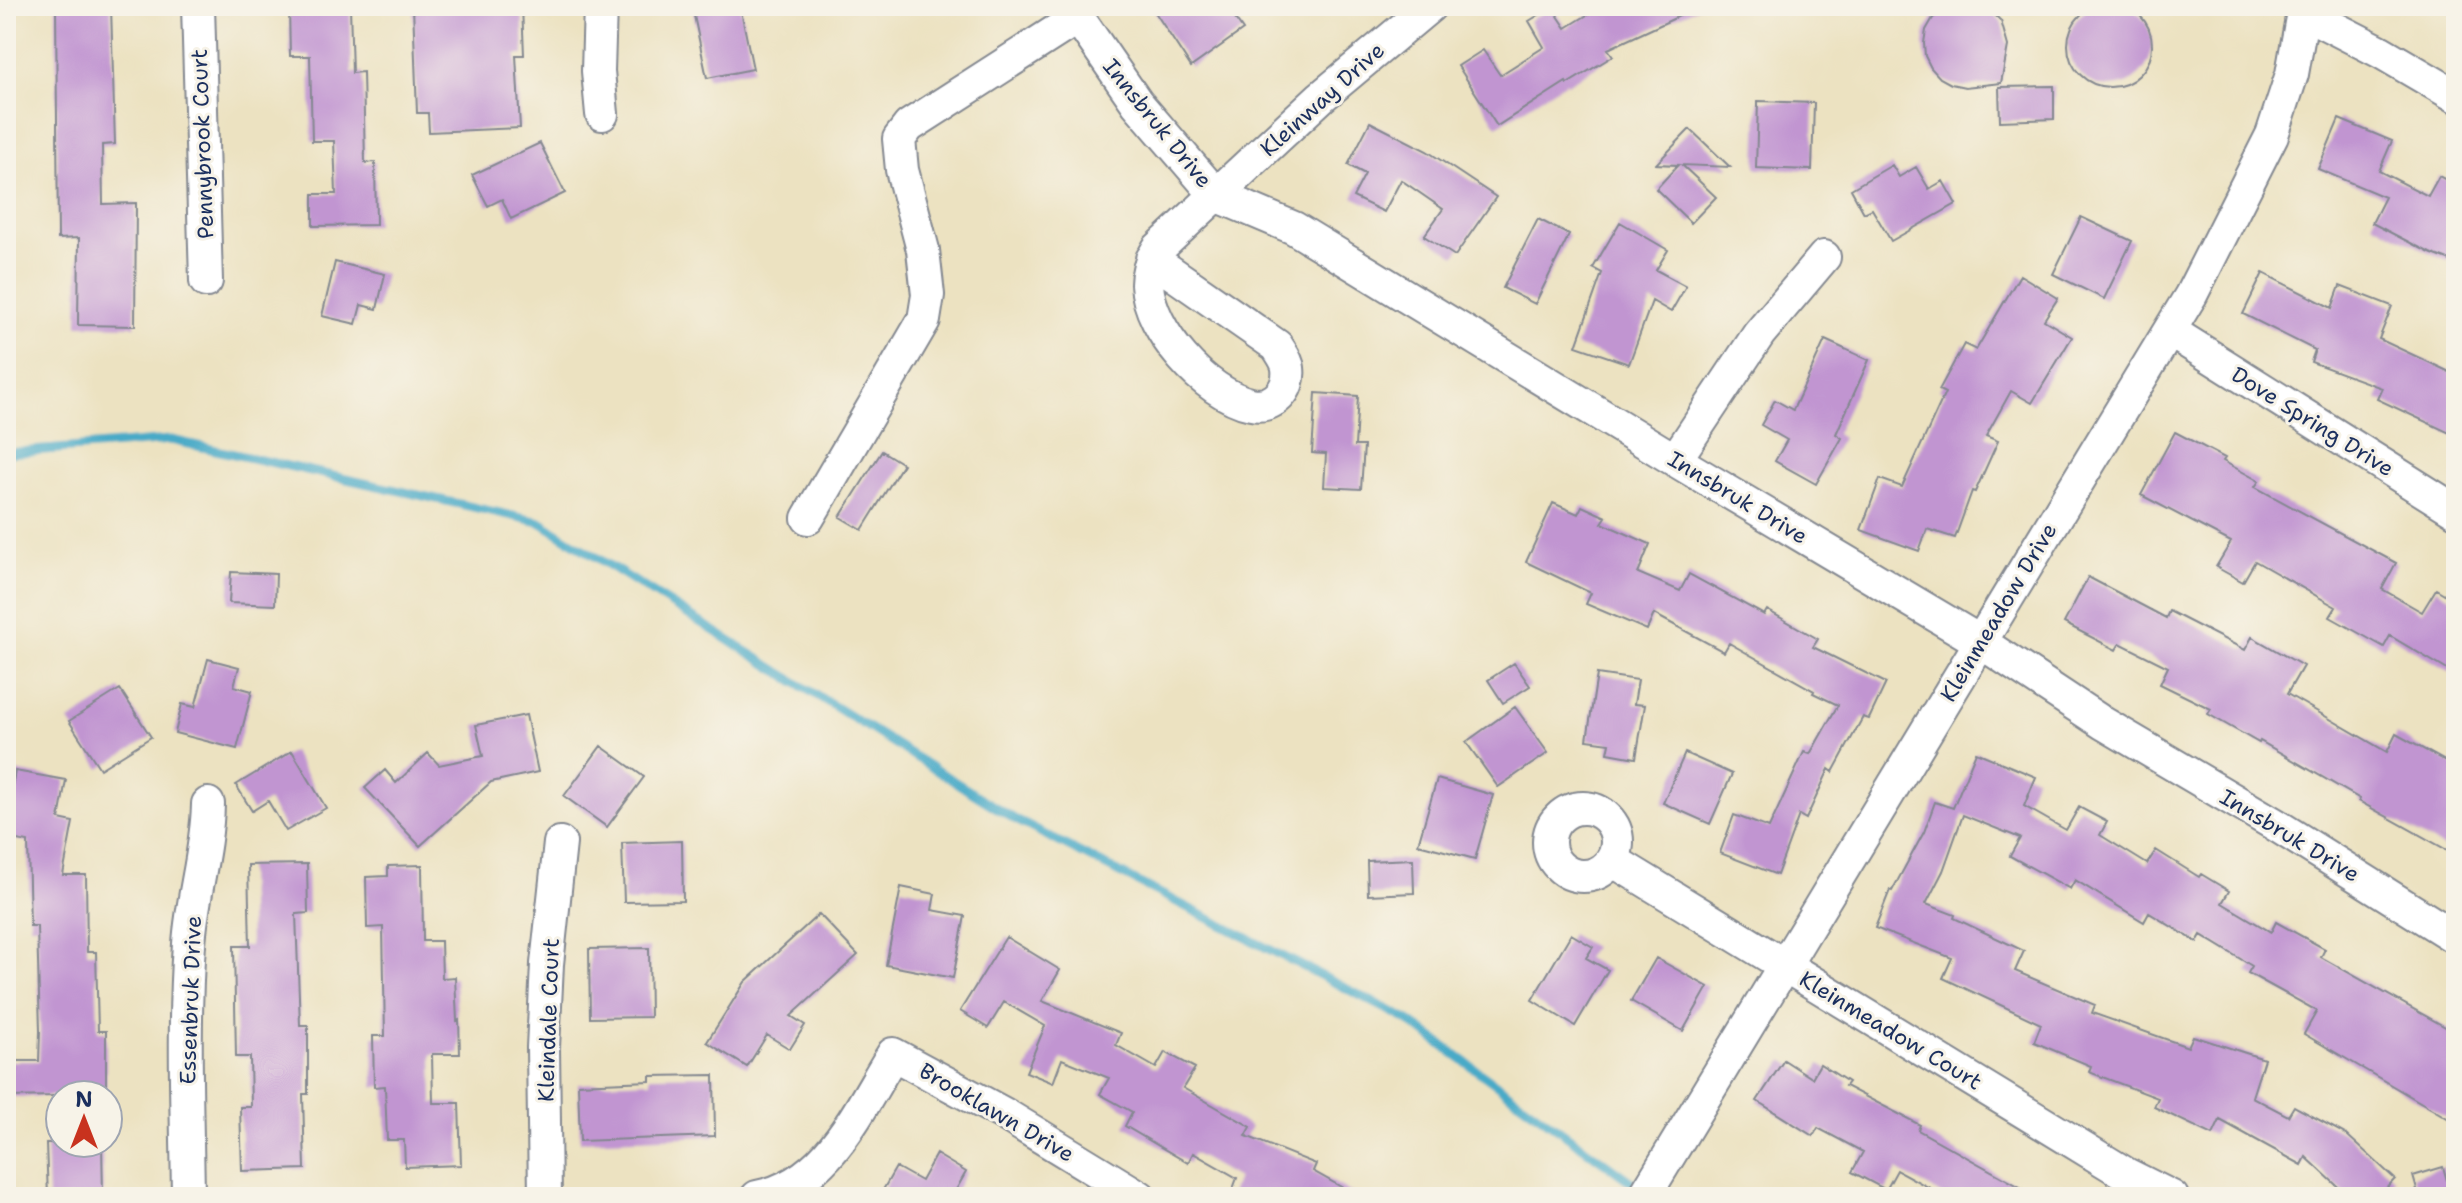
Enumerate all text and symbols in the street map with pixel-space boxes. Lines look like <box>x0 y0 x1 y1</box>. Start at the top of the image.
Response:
street label: Kleinway Drive <box>1254 36 1391 163</box>
street label: Pennybrook Court <box>185 48 220 240</box>
street label: Innsbruk Drive <box>1097 53 1219 194</box>
street label: Dove Spring Drive <box>2226 360 2399 483</box>
street label: Innsbruk Drive <box>1663 444 1813 551</box>
street label: Kleinmeadow Drive <box>1934 517 2063 707</box>
street label: Innsbruk Drive <box>2215 782 2365 889</box>
street label: Essenbruk Drive <box>173 915 208 1085</box>
street label: Kleindale Court <box>531 938 566 1102</box>
street label: Kleinmeadow Court <box>1794 964 1987 1096</box>
street label: Brooklawn Drive <box>914 1056 1080 1169</box>
north arrow <box>44 1079 124 1159</box>
text: N <box>75 1085 93 1114</box>

